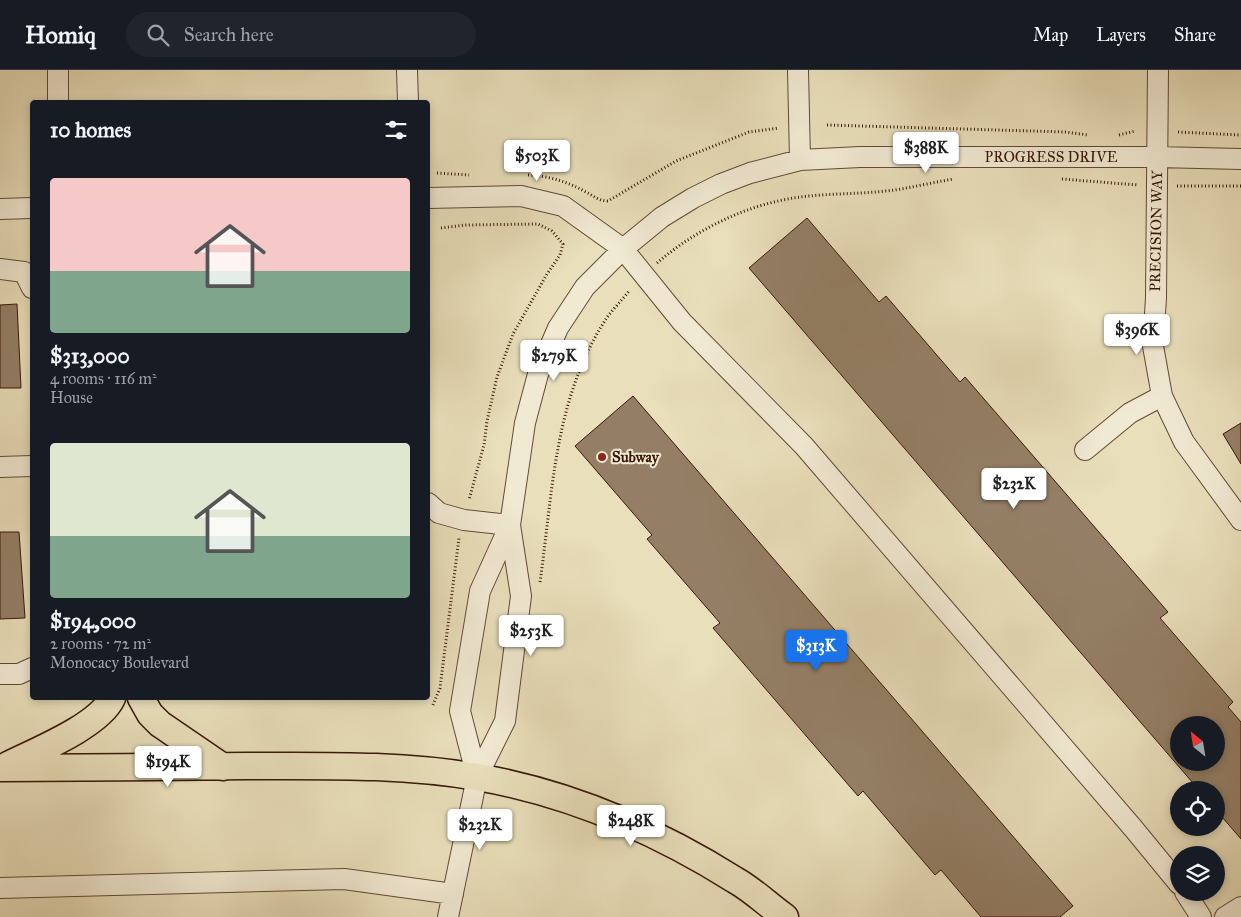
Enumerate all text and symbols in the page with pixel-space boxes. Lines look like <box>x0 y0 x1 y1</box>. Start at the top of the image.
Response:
search box <box>126 12 476 57</box>
text: Homiq <box>25 20 96 50</box>
icon: search <box>144 21 172 49</box>
text: Search here <box>184 23 274 46</box>
text: Map <box>1033 24 1068 46</box>
text: Layers <box>1096 24 1146 46</box>
text: Share <box>1174 24 1216 46</box>
icon: filters <box>382 116 410 144</box>
text: 10 homes <box>50 117 131 143</box>
pin: $388K <box>891 132 961 174</box>
text: $388K <box>904 138 948 157</box>
pin: $503K <box>502 140 572 182</box>
text: $503K <box>515 146 559 165</box>
street label: PROGRESS DRIVE <box>985 148 1118 166</box>
street label: PRECISION WAY <box>1146 170 1166 292</box>
icon: home <box>185 211 275 301</box>
pin: $396K <box>1102 314 1172 356</box>
text: $396K <box>1115 320 1159 339</box>
pin: $279K <box>519 340 589 382</box>
text: $313,000 <box>50 343 130 369</box>
text: $279K <box>531 346 577 365</box>
text: 4 rooms · 116 m² <box>50 369 157 388</box>
text: House <box>50 388 93 407</box>
place label: Subway <box>612 448 660 467</box>
marker: Subway <box>596 451 608 463</box>
pin: $232K <box>979 468 1049 510</box>
text: $232K <box>992 474 1036 493</box>
icon: home <box>185 476 275 566</box>
text: $194,000 <box>50 608 136 634</box>
pin: $253K <box>496 614 566 657</box>
text: $253K <box>510 621 552 640</box>
pin: $313K <box>781 630 851 672</box>
text: 2 rooms · 72 m² <box>50 634 151 653</box>
text: $313K <box>796 636 836 655</box>
text: Monocacy Boulevard <box>50 653 189 672</box>
north arrow <box>1170 716 1225 771</box>
map controls <box>1170 716 1225 901</box>
pin: $194K <box>133 746 203 788</box>
text: $194K <box>146 752 190 771</box>
button: locate <box>1170 781 1225 836</box>
pin: $248K <box>596 804 666 847</box>
pin: $232K <box>445 808 515 851</box>
text: $248K <box>608 811 654 830</box>
text: $232K <box>458 815 502 834</box>
button: layers <box>1170 846 1225 901</box>

